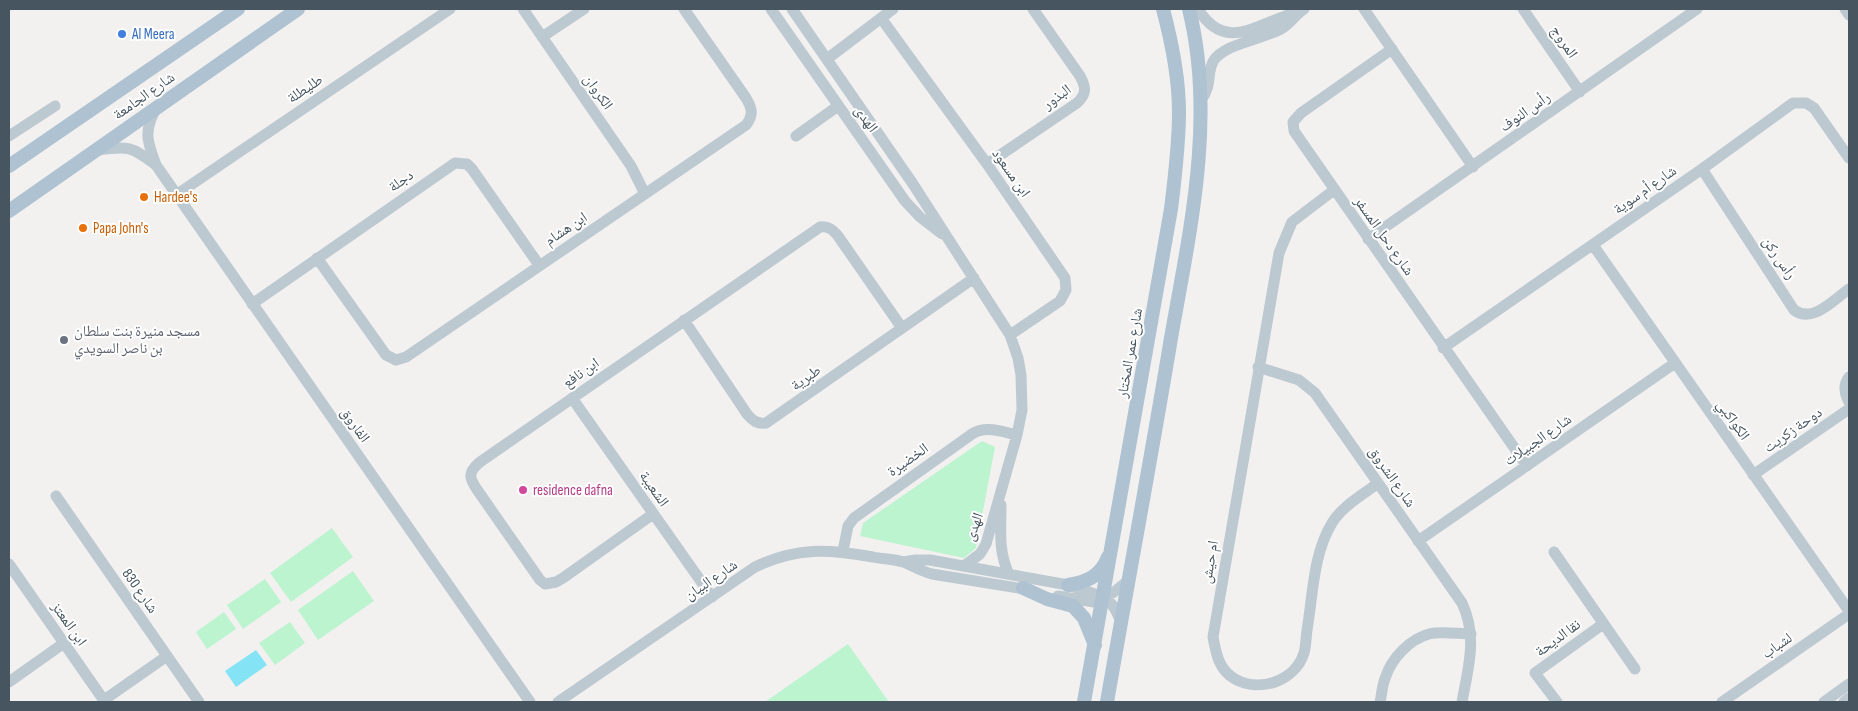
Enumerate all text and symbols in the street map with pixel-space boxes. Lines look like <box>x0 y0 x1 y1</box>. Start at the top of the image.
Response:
street label: المروج <box>1546 22 1582 62</box>
place label: Al Meera <box>131 25 175 44</box>
marker: Al Meera <box>116 28 128 40</box>
street label: شارع الجامعة <box>109 68 179 124</box>
street label: طليطلة <box>284 70 327 108</box>
street label: الكروان <box>579 71 617 113</box>
street label: البذور <box>1038 80 1075 115</box>
street label: رأس النوف <box>1496 88 1554 136</box>
street label: الهدى <box>850 102 882 136</box>
street label: ابن مسعود <box>987 145 1035 201</box>
street label: شارع أم سوية <box>1610 161 1680 219</box>
street label: دجلة <box>385 166 417 196</box>
place label: Hardee's <box>154 188 198 207</box>
marker: Hardee's <box>138 191 150 203</box>
street label: شارع دحل المسفر <box>1349 192 1418 280</box>
street label: ابن هشام <box>541 208 591 250</box>
place label: Papa John's <box>93 219 149 238</box>
marker: Papa John's <box>77 222 89 234</box>
street label: رأس ركن <box>1758 233 1800 283</box>
street label: شارع عمر المختار <box>1113 306 1147 400</box>
place label: مسجد منيرة بنت سلطان بن ناصر السويدي <box>74 322 200 359</box>
marker: مسجد منيرة بنت سلطان بن ناصر السويدي <box>58 334 70 346</box>
street label: ابن نافع <box>559 354 603 392</box>
street label: طبرية <box>787 361 825 395</box>
street label: الكواكبي <box>1711 396 1754 445</box>
street label: دوحة زكريت <box>1760 403 1826 457</box>
street label: الفاروق <box>336 404 374 446</box>
street label: شارع الجبيلات <box>1501 410 1576 470</box>
street label: الخضيرة <box>884 439 932 481</box>
street label: شارع الشروق <box>1364 443 1420 511</box>
street label: الشعيبة <box>635 467 673 511</box>
place label: residence dafna <box>533 481 613 500</box>
marker: residence dafna <box>517 484 529 496</box>
street label: الهدى <box>960 510 988 544</box>
street label: ام حيش <box>1197 539 1223 585</box>
street label: شارع البيان <box>681 555 741 605</box>
street label: شارع 830 <box>118 565 162 617</box>
street label: ابن المعتز <box>46 597 91 650</box>
street label: نقا الديحة <box>1531 615 1585 661</box>
street label: لشباب <box>1758 629 1796 663</box>

